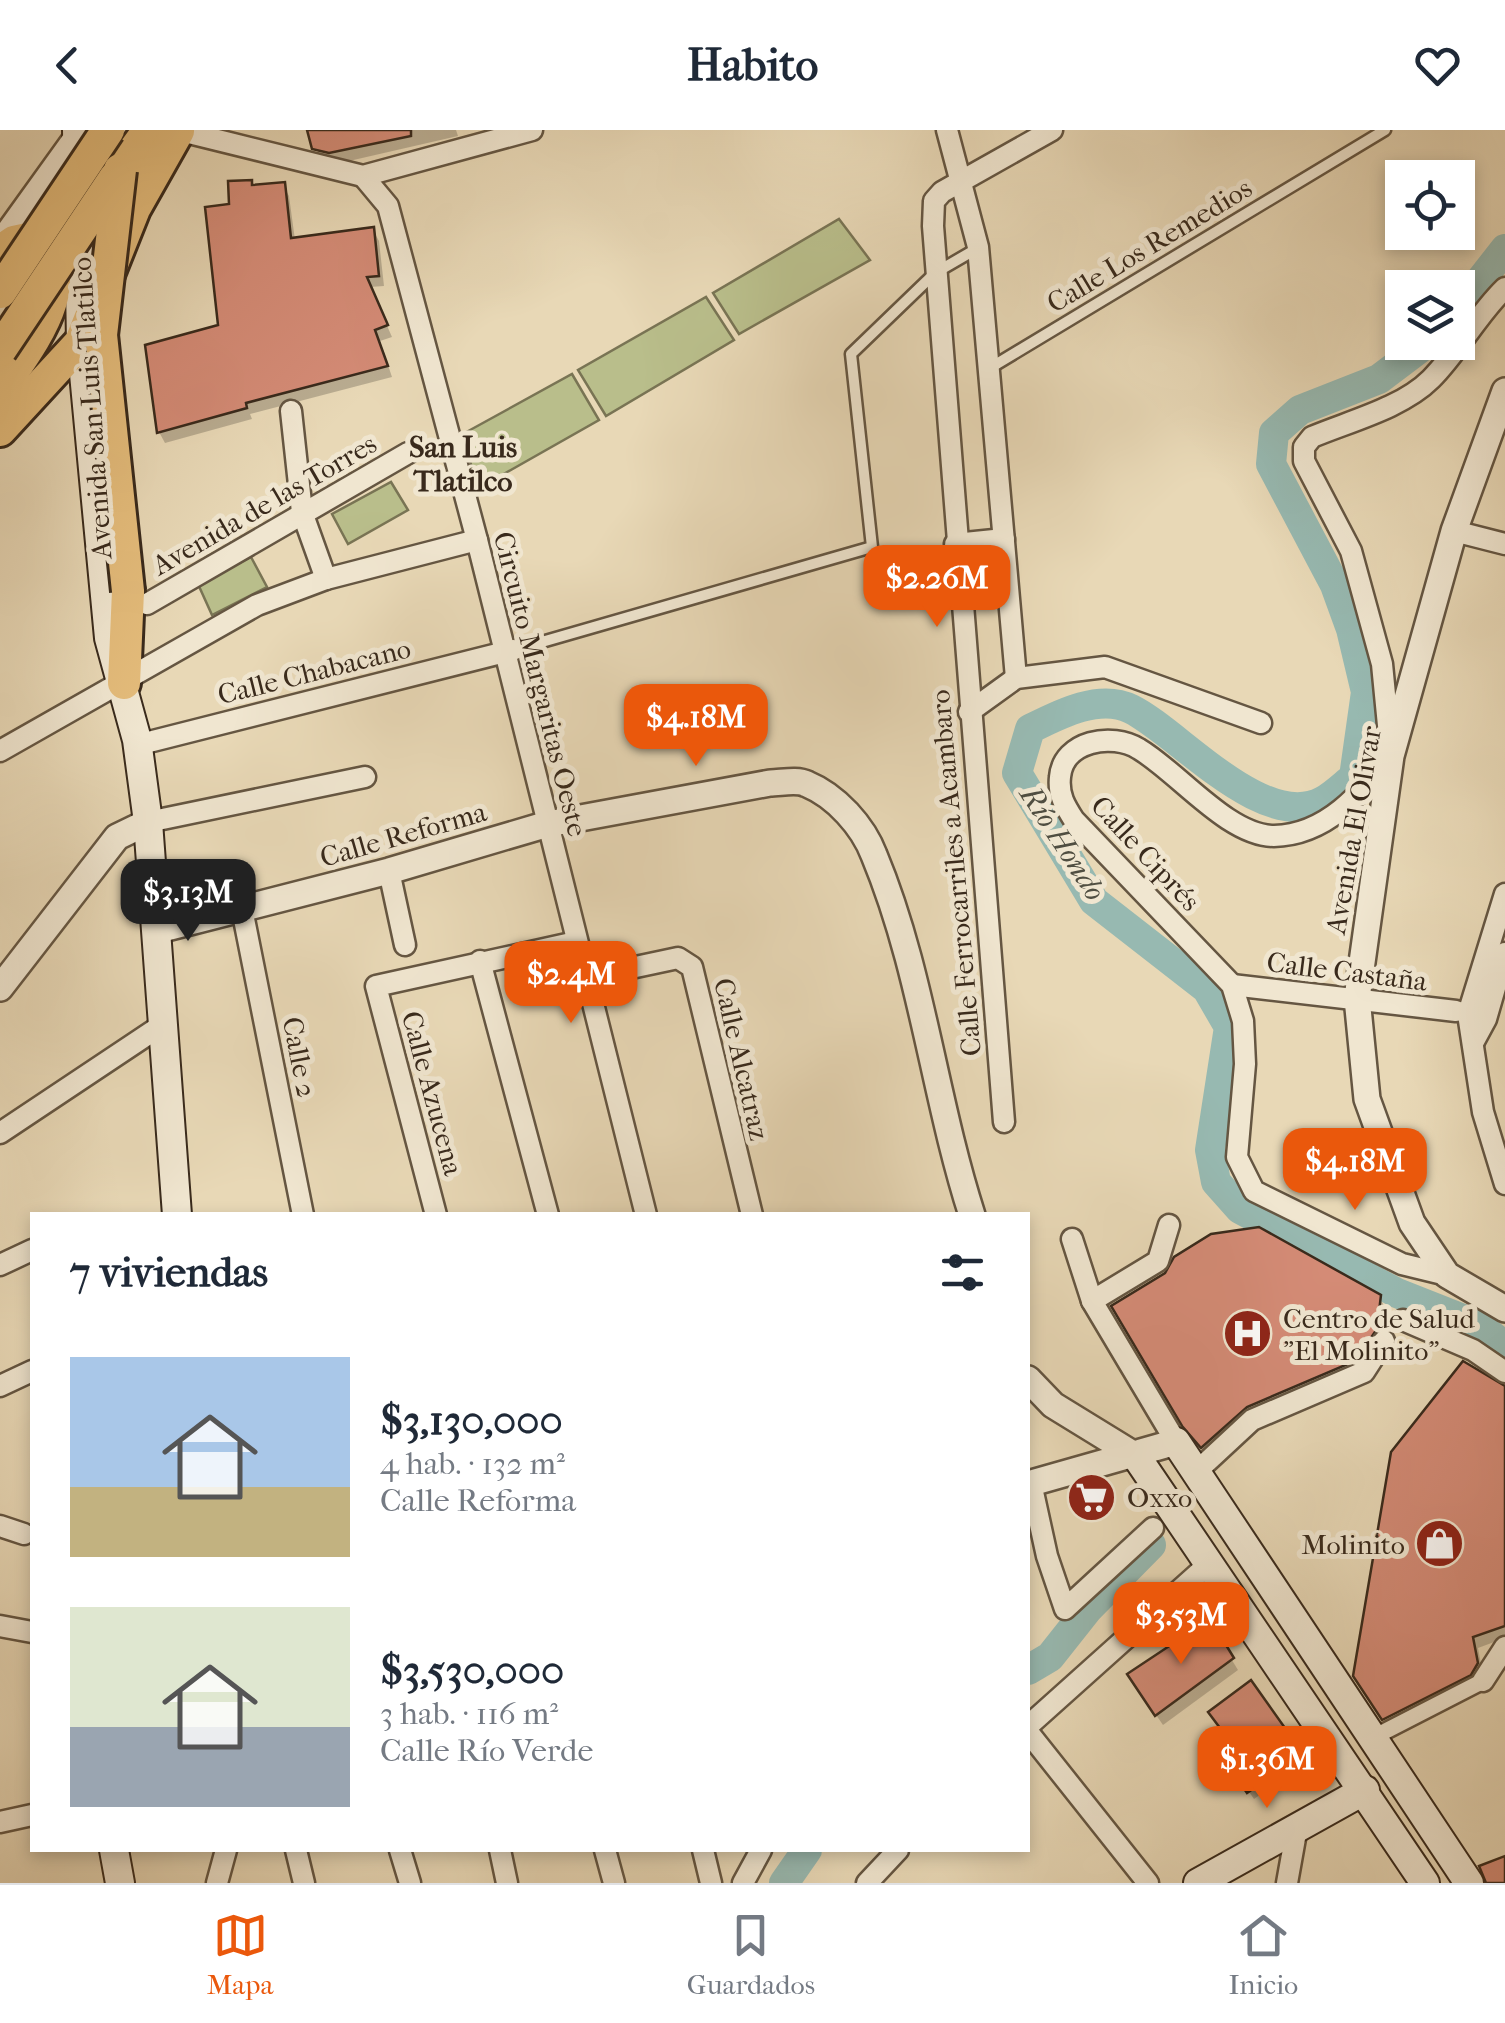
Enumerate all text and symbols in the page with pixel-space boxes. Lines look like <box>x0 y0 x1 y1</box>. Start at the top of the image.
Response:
icon: back <box>40 38 95 93</box>
icon: heart <box>1410 38 1465 93</box>
text: Habito <box>687 39 818 92</box>
map controls <box>1385 160 1475 360</box>
button: locate <box>1385 160 1475 250</box>
street label: Calle Los Remedios <box>1041 171 1258 320</box>
street label: Avenida San Luis Tlatilco <box>64 256 119 561</box>
button: layers <box>1385 270 1475 360</box>
street label: Avenida de las Torres <box>145 427 382 583</box>
district label: San Luis Tlatilco <box>409 430 517 499</box>
street label: Circuito Margaritas Oeste <box>487 528 594 840</box>
pin: $2.26M <box>856 545 1018 630</box>
text: $2.26M <box>885 559 989 596</box>
street label: Calle Chabacano <box>214 632 414 711</box>
pin: $4.18M <box>615 684 777 769</box>
street label: Calle Ferrocarriles a Acambaro <box>923 688 988 1058</box>
text: $4.18M <box>646 698 746 735</box>
street label: Avenida El Olivar <box>1319 723 1388 938</box>
water label: Río Hondo <box>1011 778 1113 907</box>
street label: Calle Ciprés <box>1084 789 1207 918</box>
street label: Calle Reforma <box>316 795 491 874</box>
pin: $3.13M <box>107 859 269 944</box>
text: $3.13M <box>143 873 233 910</box>
pin: $2.4M <box>501 941 641 1026</box>
street label: Calle Castaña <box>1265 945 1430 998</box>
text: $2.4M <box>526 955 616 992</box>
street label: Calle Alcatraz <box>707 975 776 1143</box>
street label: Calle Azucena <box>395 1007 471 1180</box>
street label: Calle 2 <box>276 1014 323 1100</box>
pin: $4.18M <box>1274 1128 1436 1213</box>
text: $4.18M <box>1305 1142 1405 1179</box>
icon: filters <box>935 1245 990 1300</box>
text: 7 viviendas <box>70 1248 268 1297</box>
place label: Centro de Salud "El Molinito" <box>1283 1302 1475 1367</box>
hospital icon: Centro de Salud "El Molinito" <box>1222 1308 1274 1360</box>
text: $3,130,000 <box>380 1396 563 1445</box>
icon: home <box>150 1397 270 1517</box>
text: 4 hab. · 132 m² <box>380 1445 565 1482</box>
supermarket icon: Oxxo <box>1066 1471 1118 1523</box>
place label: Oxxo <box>1127 1481 1192 1514</box>
text: Calle Reforma <box>380 1482 576 1519</box>
shop icon: Molinito <box>1414 1518 1466 1570</box>
place label: Molinito <box>1301 1528 1405 1561</box>
pin: $3.53M <box>1100 1582 1262 1667</box>
text: $3.53M <box>1135 1596 1227 1633</box>
text: $3,530,000 <box>380 1646 564 1695</box>
icon: home <box>150 1647 270 1767</box>
text: 3 hab. · 116 m² <box>380 1695 558 1732</box>
pin: $1.36M <box>1186 1726 1348 1811</box>
text: Calle Río Verde <box>380 1732 593 1769</box>
text: $1.36M <box>1220 1740 1314 1777</box>
tab: Mapa <box>207 1908 273 2001</box>
tab: Guardados <box>687 1908 815 2001</box>
tab: Inicio <box>1228 1908 1298 2001</box>

